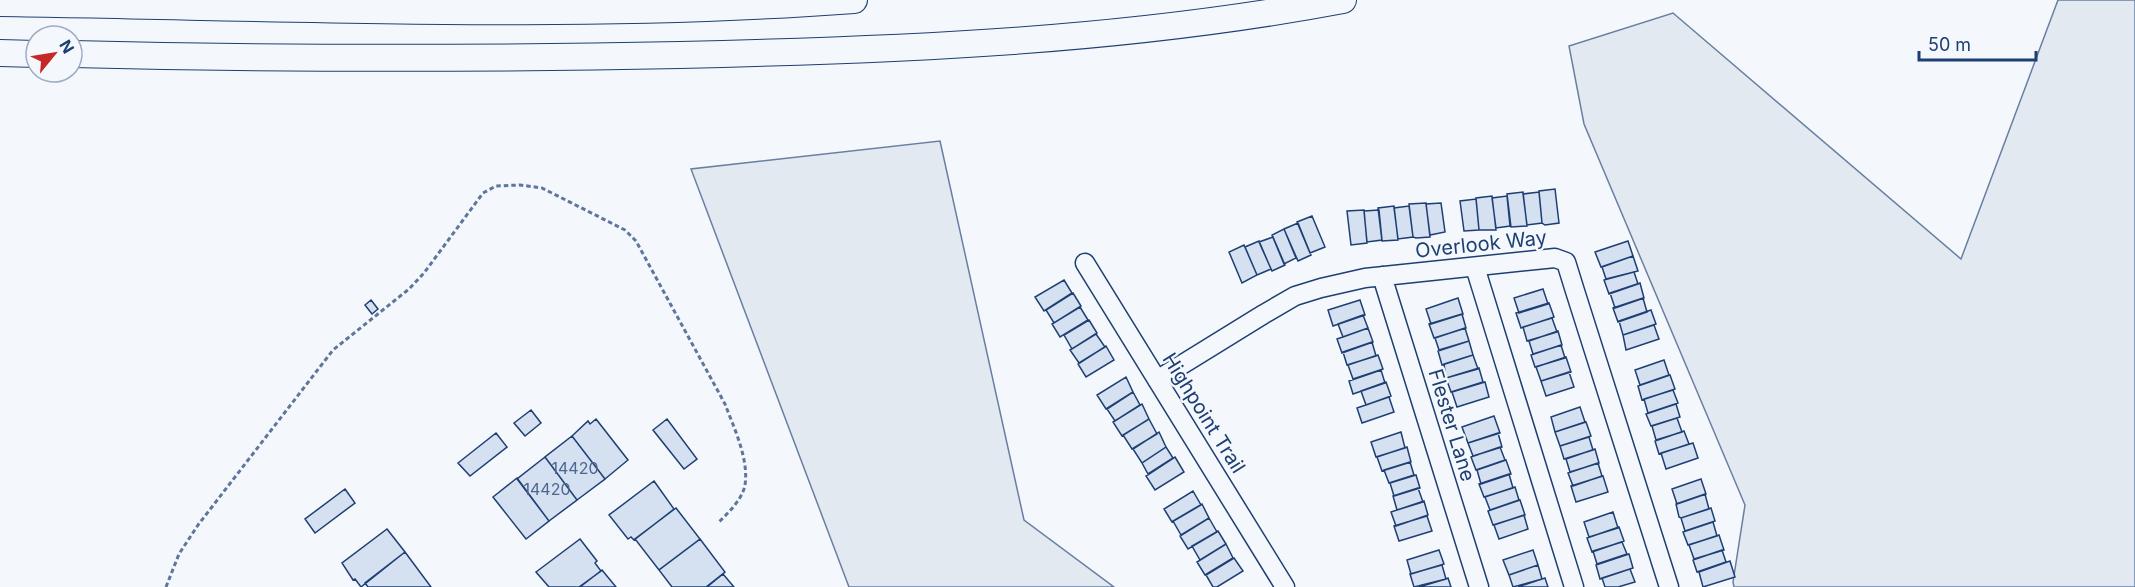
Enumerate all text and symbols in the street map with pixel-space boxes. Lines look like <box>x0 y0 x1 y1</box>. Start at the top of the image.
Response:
north arrow <box>24 24 84 84</box>
scale bar <box>1919 24 2036 62</box>
text: 50 m <box>1928 34 1971 55</box>
text: N <box>55 36 79 57</box>
street label: Overlook Way <box>1414 225 1548 263</box>
street label: Highpoint Trail <box>1157 349 1251 477</box>
street label: Flester Lane <box>1424 366 1480 484</box>
house number: 14420 <box>551 458 599 478</box>
house number: 14420 <box>523 479 571 499</box>

